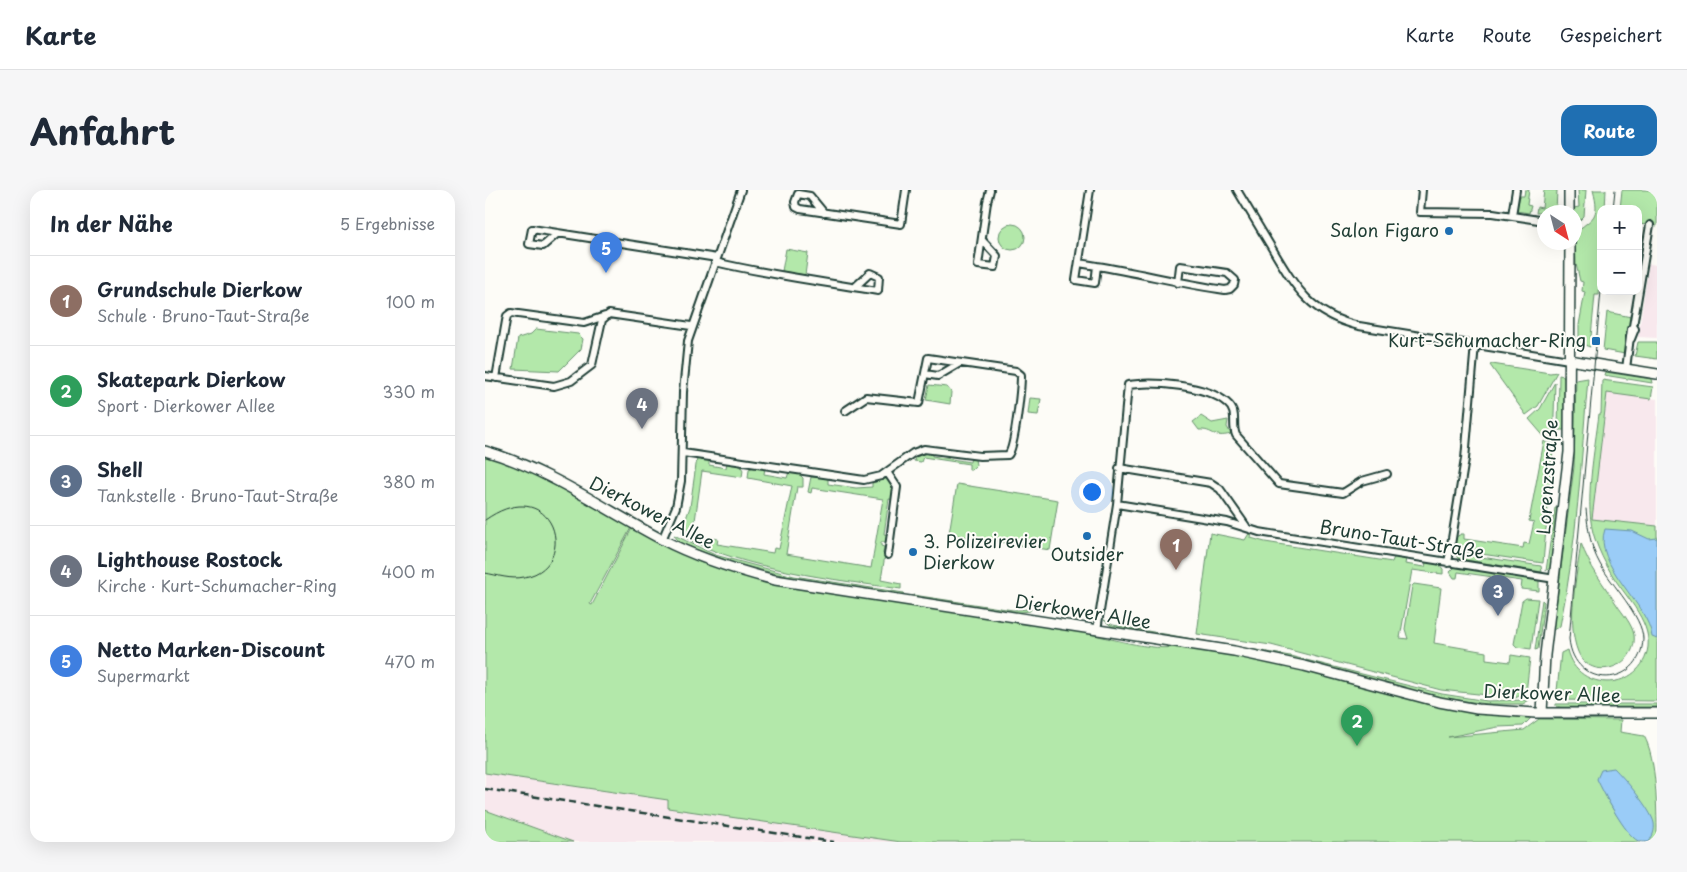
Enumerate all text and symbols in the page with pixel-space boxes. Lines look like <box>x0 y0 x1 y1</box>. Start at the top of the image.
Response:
text: Karte <box>25 17 97 53</box>
text: Karte <box>1406 21 1454 48</box>
text: Route <box>1482 21 1532 48</box>
text: Gespeichert <box>1560 21 1662 48</box>
text: Anfahrt <box>30 104 175 157</box>
button: Route <box>1561 105 1657 156</box>
north arrow <box>1537 205 1582 250</box>
map controls <box>1597 205 1642 295</box>
button: + <box>1597 205 1642 250</box>
text: In der Nähe <box>50 207 172 239</box>
text: 5 Ergebnisse <box>340 211 435 235</box>
place label: Salon Figaro <box>1330 216 1439 243</box>
marker: Salon Figaro <box>1443 225 1455 237</box>
pin: 5 <box>590 232 622 273</box>
button: − <box>1597 250 1642 295</box>
text: Grundschule Dierkow <box>97 275 302 303</box>
text: 1 <box>62 289 70 313</box>
text: 100 m <box>386 289 435 313</box>
text: Schule · Bruno-Taut-Straße <box>97 303 309 327</box>
place label: Kurt-Schumacher-Ring <box>1388 326 1586 353</box>
marker: Kurt-Schumacher-Ring <box>1590 335 1602 347</box>
text: Skatepark Dierkow <box>97 365 286 393</box>
text: 2 <box>60 379 72 403</box>
text: 330 m <box>382 379 435 403</box>
pin: 4 <box>626 388 658 429</box>
text: Sport · Dierkower Allee <box>97 393 275 417</box>
street label: Lorenzstraße <box>1529 418 1564 535</box>
text: Shell <box>97 455 143 483</box>
street label: Dierkower Allee <box>585 468 720 555</box>
text: 3 <box>61 469 71 493</box>
text: 380 m <box>383 469 435 493</box>
your location <box>1079 479 1105 505</box>
text: Tankstelle · Bruno-Taut-Straße <box>97 483 338 507</box>
street label: Bruno-Taut-Straße <box>1318 512 1487 565</box>
place label: 3. Polizeirevier Dierkow <box>923 527 1046 575</box>
pin: 1 <box>1160 529 1192 570</box>
marker: Outsider <box>1081 530 1093 542</box>
place label: Outsider <box>1051 540 1124 567</box>
text: Lighthouse Rostock <box>97 545 282 573</box>
marker: 3. Polizeirevier Dierkow <box>907 546 919 558</box>
text: 4 <box>61 559 71 583</box>
text: 400 m <box>382 559 435 583</box>
text: Kirche · Kurt-Schumacher-Ring <box>97 573 337 597</box>
pin: 3 <box>1482 575 1514 616</box>
street label: Dierkower Allee <box>1013 586 1153 635</box>
text: Netto Marken-Discount <box>97 635 325 663</box>
text: 5 <box>61 649 71 673</box>
text: 470 m <box>385 649 435 673</box>
text: Supermarkt <box>97 663 190 687</box>
street label: Dierkower Allee <box>1483 677 1621 708</box>
pin: 2 <box>1341 705 1373 746</box>

